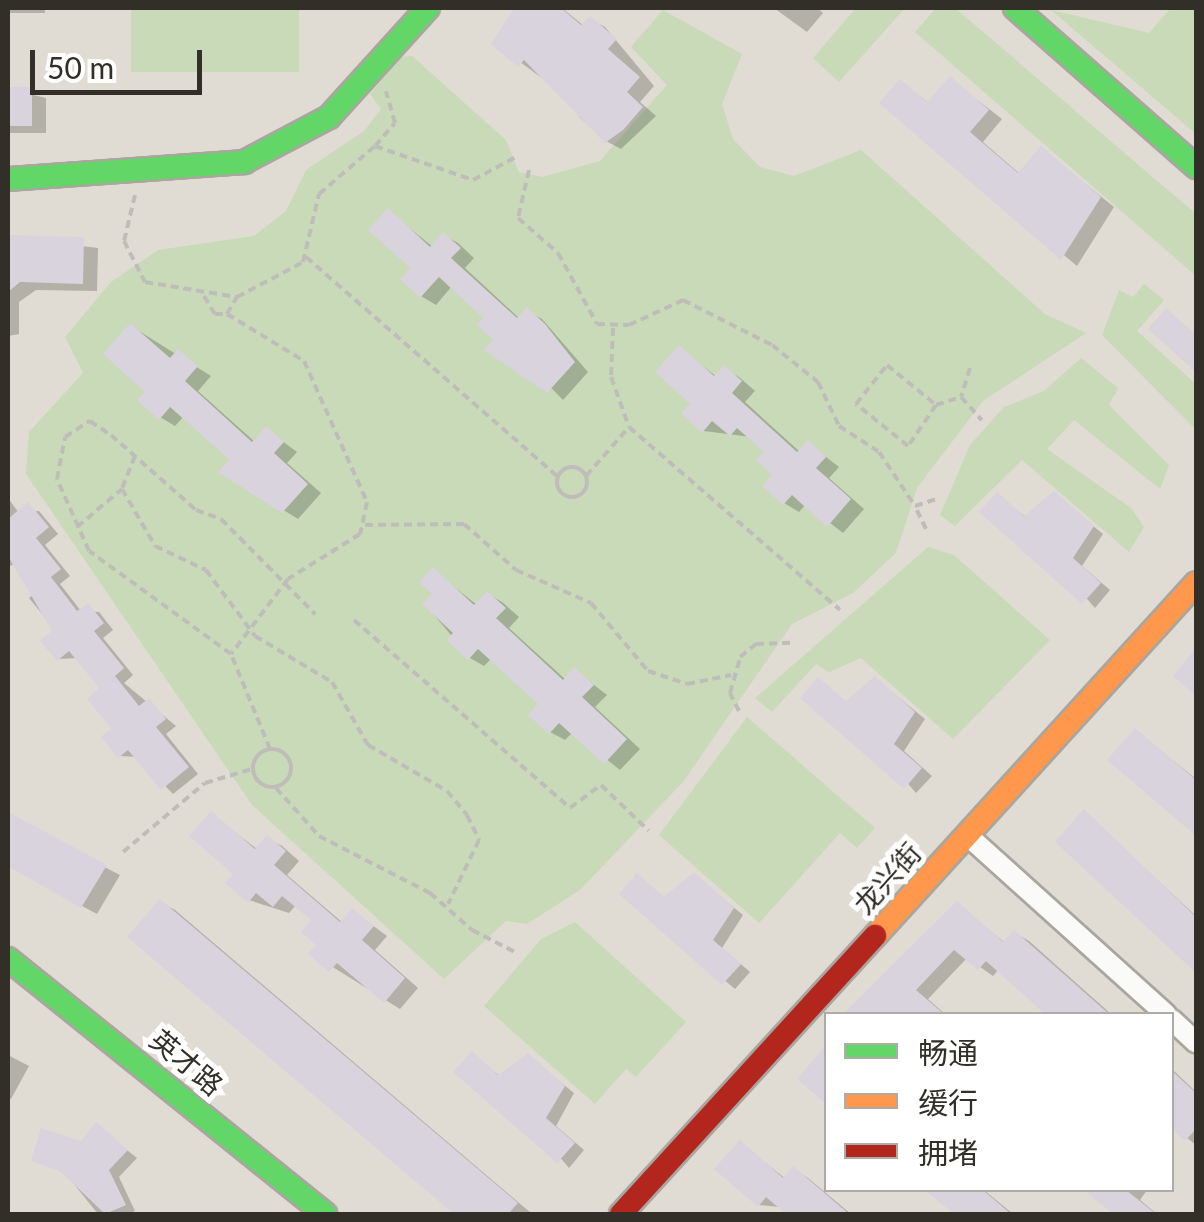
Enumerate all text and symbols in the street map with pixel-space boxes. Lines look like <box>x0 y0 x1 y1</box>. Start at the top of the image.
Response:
scale bar <box>35 30 208 92</box>
text: 50 m <box>47 49 114 85</box>
street label: 龙兴街 <box>846 836 928 920</box>
legend <box>824 1012 1174 1192</box>
street label: 英才路 <box>144 1022 230 1102</box>
text: 畅通 <box>918 1034 978 1070</box>
text: 缓行 <box>918 1084 978 1120</box>
text: 拥堵 <box>918 1134 978 1170</box>

